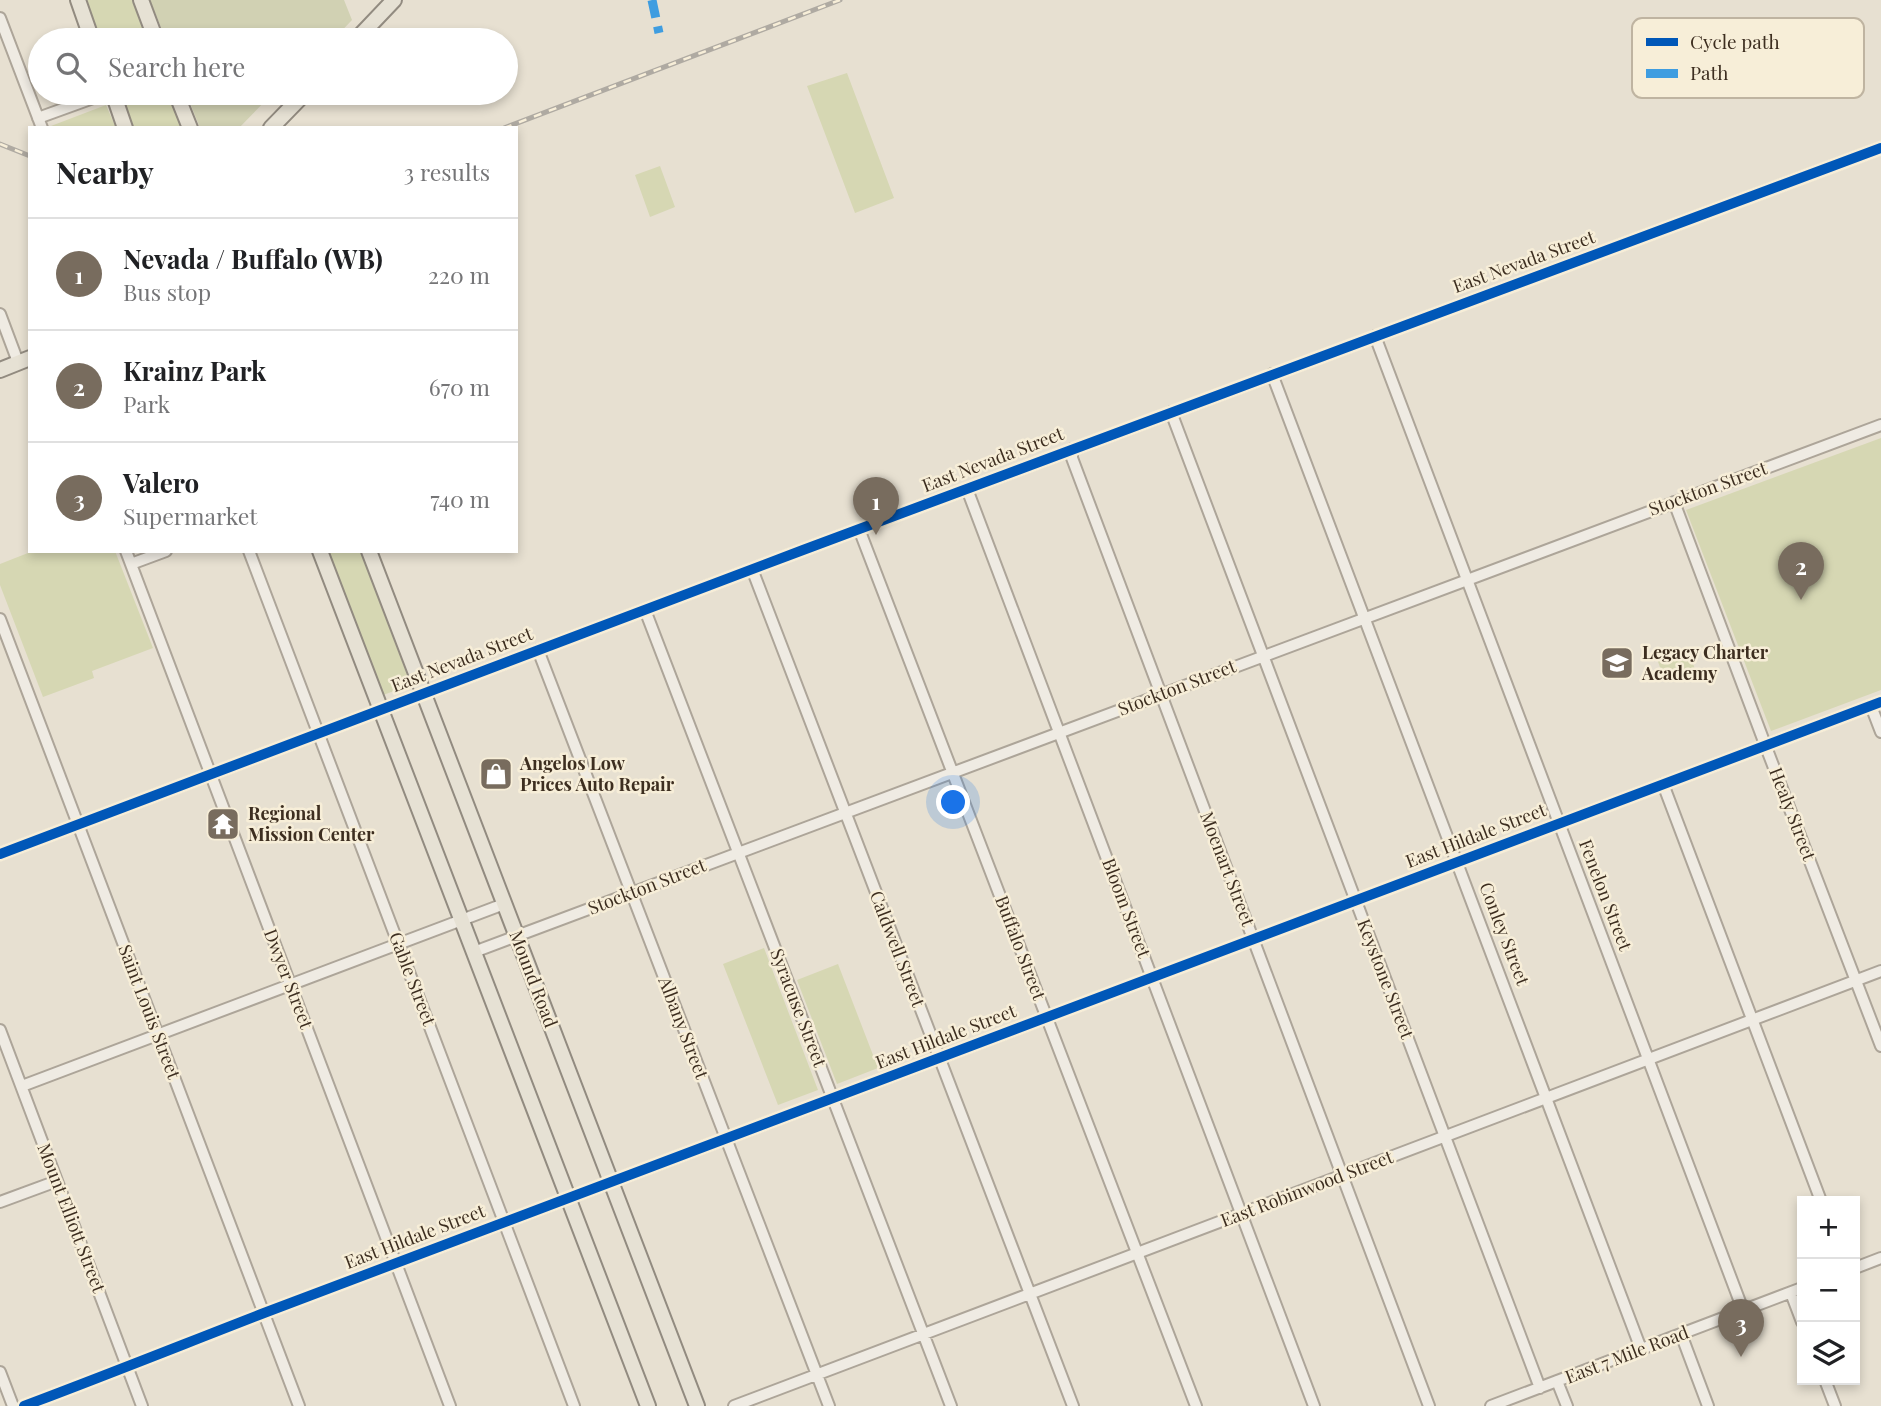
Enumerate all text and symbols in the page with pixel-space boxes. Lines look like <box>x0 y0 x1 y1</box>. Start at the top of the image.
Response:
legend <box>1632 18 1864 98</box>
search box <box>28 28 518 105</box>
text: Cycle path <box>1690 28 1780 54</box>
icon: search <box>52 48 90 86</box>
text: Search here <box>108 49 245 84</box>
text: Path <box>1690 59 1728 85</box>
text: Nearby <box>56 152 154 192</box>
text: 3 results <box>404 156 490 187</box>
street label: East Nevada Street <box>1449 224 1599 298</box>
text: Nevada / Buffalo (WB) <box>123 241 383 276</box>
text: 1 <box>75 259 83 290</box>
text: 220 m <box>428 259 490 290</box>
text: Bus stop <box>123 276 211 307</box>
text: Krainz Park <box>123 353 266 388</box>
text: 2 <box>73 371 85 402</box>
text: 670 m <box>429 371 490 402</box>
text: Park <box>123 388 170 419</box>
street label: East Nevada Street <box>918 421 1067 497</box>
street label: Stockton Street <box>1645 455 1771 521</box>
text: Valero <box>123 465 199 500</box>
pin: 1 <box>853 477 899 535</box>
text: 3 <box>73 483 85 514</box>
text: 740 m <box>430 483 490 514</box>
text: Supermarket <box>123 500 257 531</box>
pin: 2 <box>1778 542 1824 600</box>
street label: East Nevada Street <box>387 621 536 697</box>
place label: Legacy Charter Academy <box>1641 640 1769 685</box>
school or university icon: Legacy Charter Academy <box>1598 644 1636 682</box>
street label: Stockton Street <box>1114 653 1240 721</box>
place label: Angelos Low Prices Auto Repair <box>519 751 675 796</box>
shop icon: Angelos Low Prices Auto Repair <box>477 755 515 793</box>
street label: Healy Street <box>1764 764 1822 864</box>
your location <box>936 785 970 819</box>
street label: East Hildale Street <box>1402 797 1550 873</box>
place label: Regional Mission Center <box>248 801 375 846</box>
temple icon: Regional Mission Center <box>204 805 242 843</box>
street label: Moenart Street <box>1195 808 1261 930</box>
street label: Fenelon Street <box>1574 836 1638 954</box>
street label: Stockton Street <box>584 852 710 920</box>
street label: Bloom Street <box>1097 855 1157 961</box>
street label: Conley Street <box>1474 879 1536 989</box>
street label: Caldwell Street <box>865 887 931 1011</box>
street label: Buffalo Street <box>990 892 1052 1004</box>
street label: Keystone Street <box>1352 915 1420 1043</box>
street label: Dwyer Street <box>259 925 319 1033</box>
street label: Mound Road <box>504 927 564 1031</box>
street label: Gable Street <box>384 928 442 1029</box>
street label: Saint Louis Street <box>113 941 187 1083</box>
street label: Syracuse Street <box>765 945 833 1071</box>
street label: Albany Street <box>653 972 715 1083</box>
street label: East Hildale Street <box>872 998 1020 1074</box>
street label: Mount Elliott Street <box>32 1140 112 1296</box>
street label: East Robinwood Street <box>1217 1144 1397 1232</box>
map controls <box>1797 1196 1860 1385</box>
button: + <box>1797 1196 1860 1259</box>
street label: East Hildale Street <box>341 1198 489 1274</box>
button: − <box>1797 1259 1860 1322</box>
pin: 3 <box>1718 1299 1764 1357</box>
street label: East 7 Mile Road <box>1561 1319 1692 1389</box>
button: layers <box>1797 1322 1860 1385</box>

